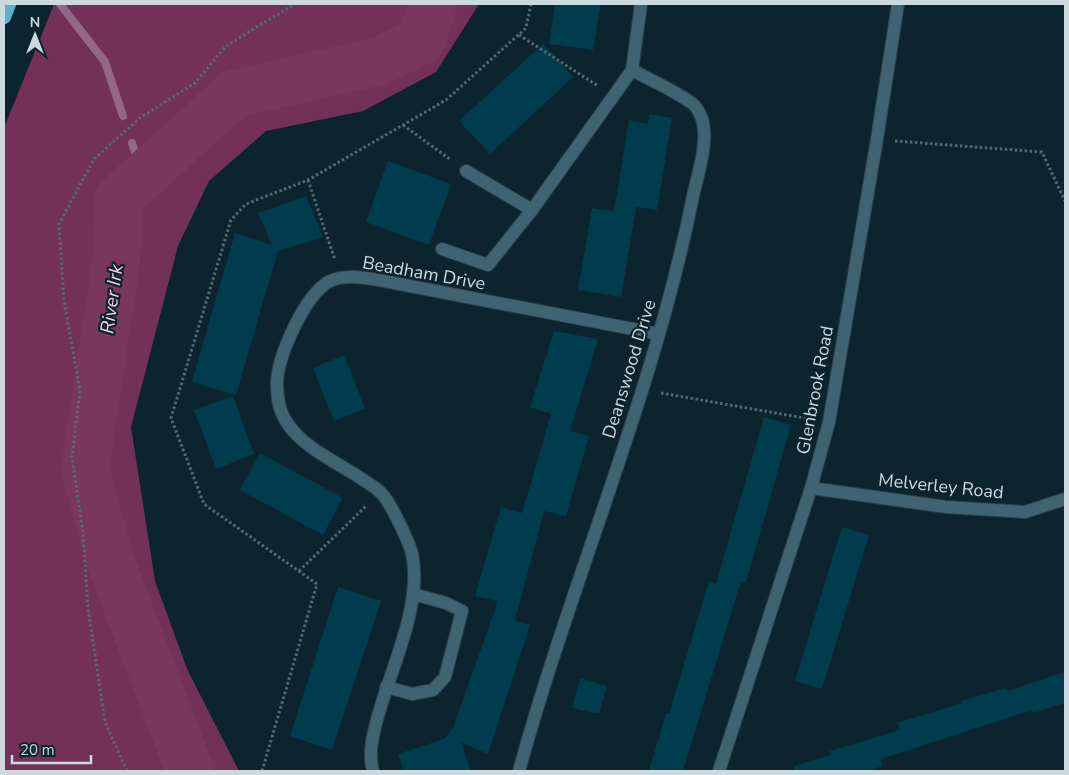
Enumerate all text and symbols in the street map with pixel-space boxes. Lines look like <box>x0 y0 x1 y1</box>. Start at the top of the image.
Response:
north arrow <box>10 10 60 60</box>
text: N <box>30 13 40 32</box>
street label: Beadham Drive <box>361 250 487 296</box>
water label: River Irk <box>94 262 130 335</box>
street label: Deanswood Drive <box>596 297 662 441</box>
street label: Glenbrook Road <box>791 324 839 456</box>
street label: Melverley Road <box>877 467 1005 505</box>
scale bar <box>12 732 91 764</box>
text: 20 m <box>20 740 55 760</box>

